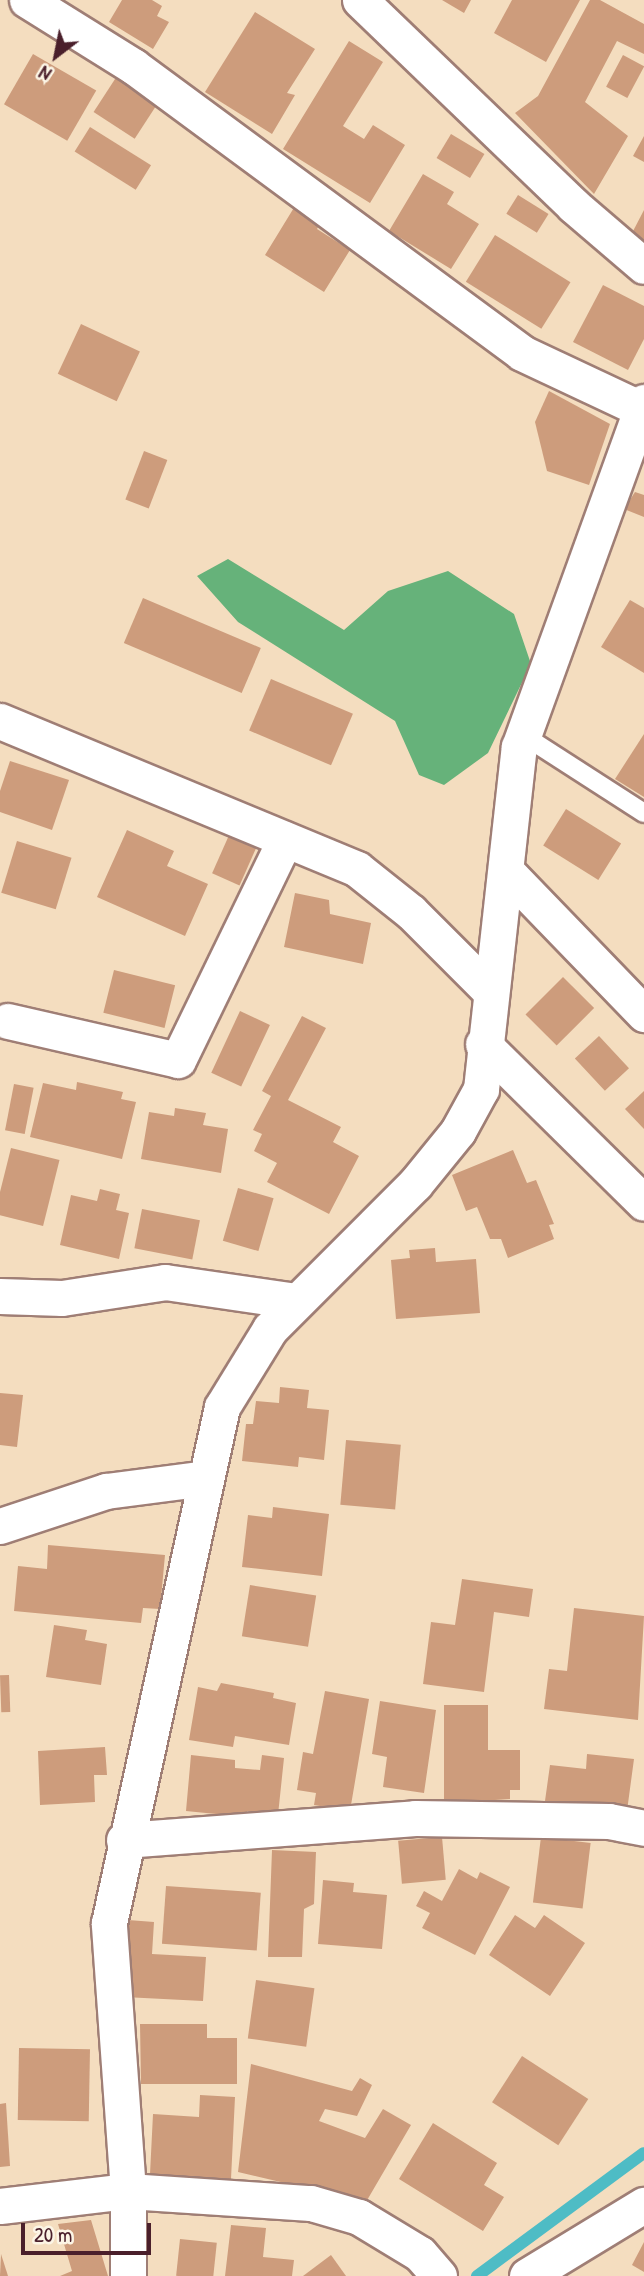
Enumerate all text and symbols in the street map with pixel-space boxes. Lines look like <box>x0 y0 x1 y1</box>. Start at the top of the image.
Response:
north arrow <box>21 21 91 91</box>
text: N <box>34 60 56 88</box>
scale bar <box>24 2210 154 2254</box>
text: 20 m <box>34 2220 72 2249</box>

